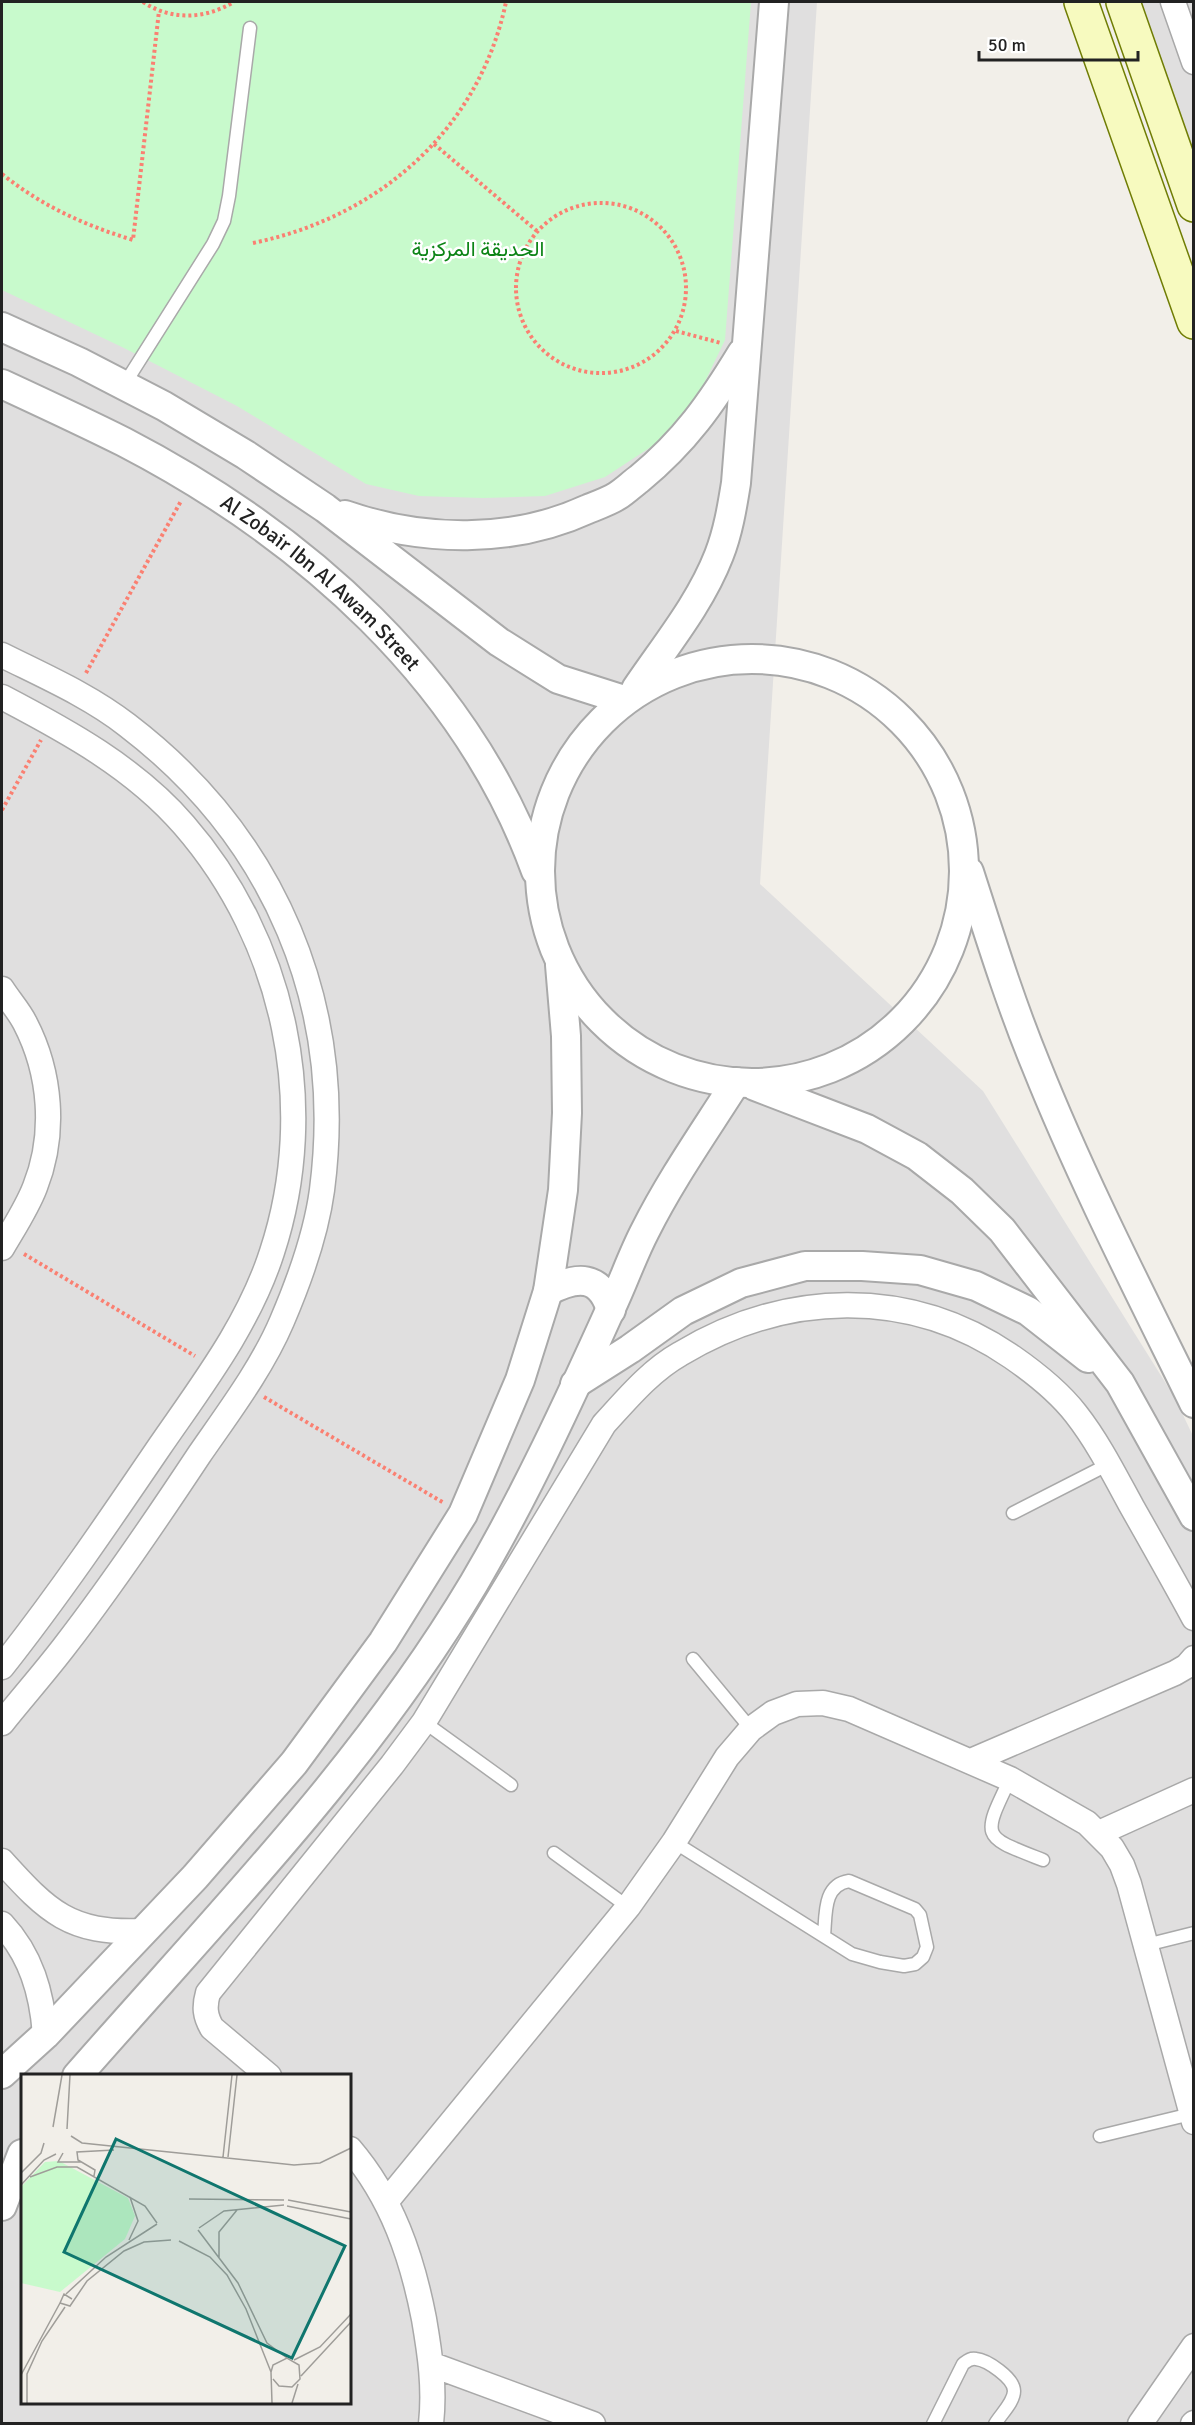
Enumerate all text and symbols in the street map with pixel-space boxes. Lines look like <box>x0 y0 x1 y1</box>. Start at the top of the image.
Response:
scale bar <box>979 24 1138 62</box>
text: 50 m <box>988 34 1026 56</box>
park label: الحديقة المركزية <box>412 236 544 262</box>
street label: Al Zobair Ibn Al Awam Street <box>216 489 426 676</box>
inset map <box>21 2074 351 2404</box>

